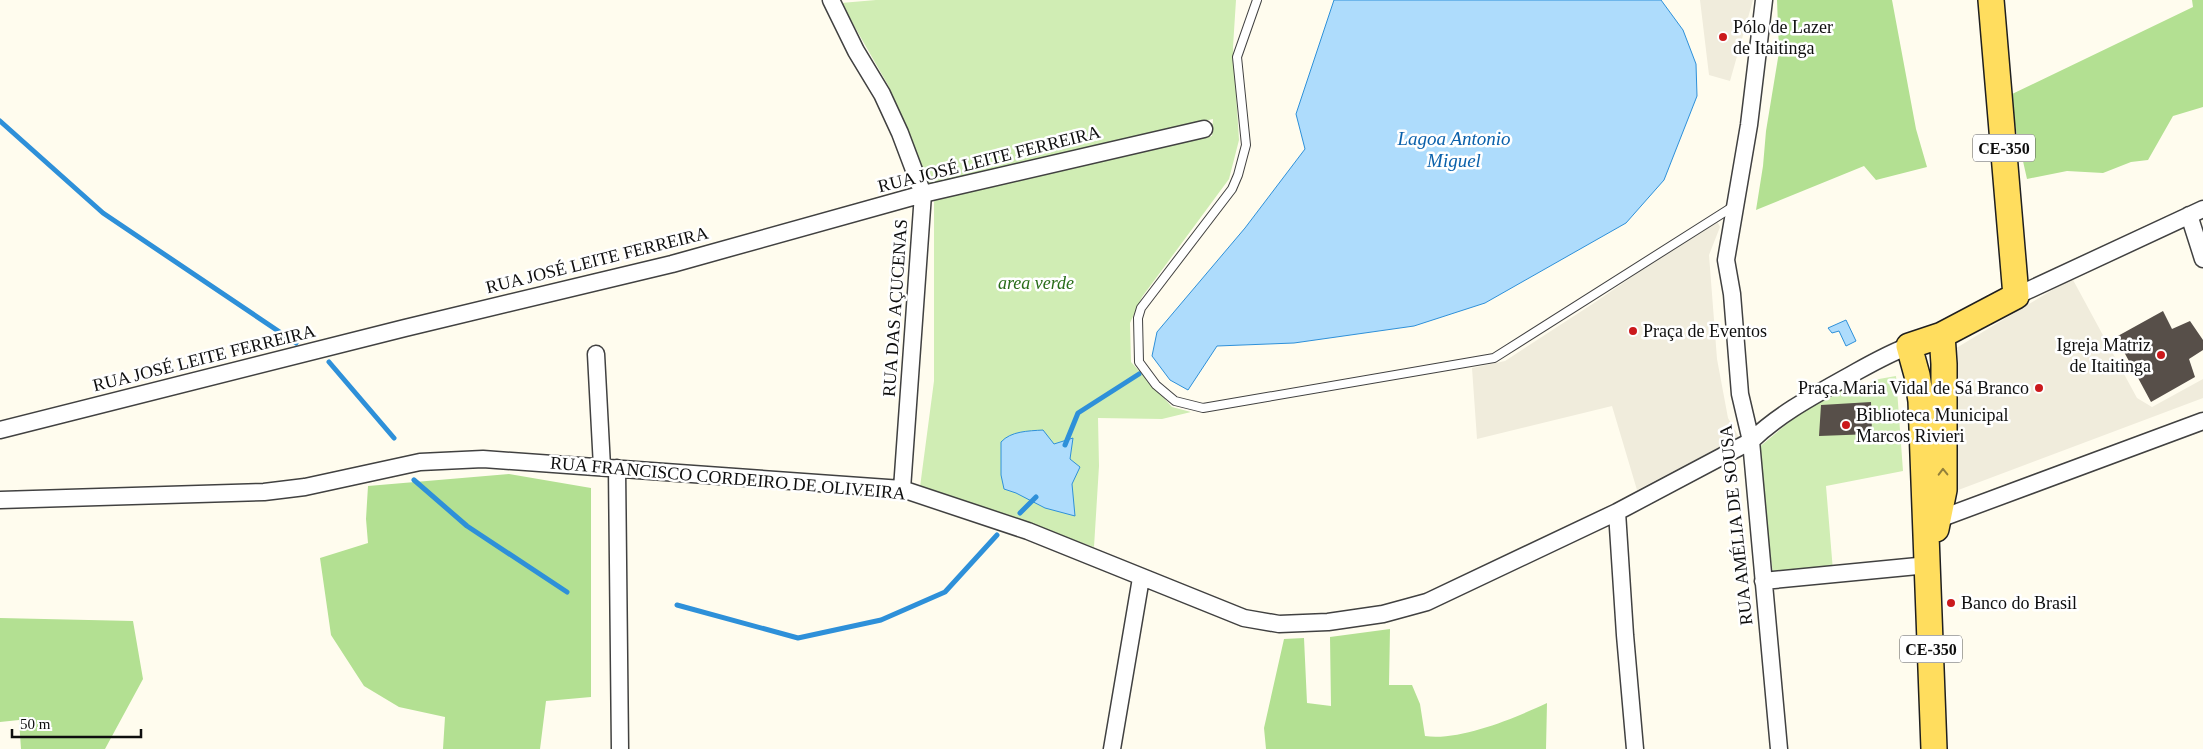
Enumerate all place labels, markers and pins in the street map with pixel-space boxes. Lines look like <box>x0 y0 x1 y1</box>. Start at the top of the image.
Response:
place label: Pólo de Lazer de Itaitinga <box>1733 17 1833 58</box>
marker: Pólo de Lazer de Itaitinga <box>1717 31 1729 43</box>
place label: Praça de Eventos <box>1643 321 1767 341</box>
marker: Praça de Eventos <box>1627 325 1639 337</box>
place label: Igreja Matriz de Itaitinga <box>2057 335 2151 376</box>
marker: Igreja Matriz de Itaitinga <box>2155 349 2167 361</box>
place label: Praça Maria Vidal de Sá Branco <box>1798 378 2029 398</box>
marker: Praça Maria Vidal de Sá Branco <box>2033 382 2045 394</box>
place label: Biblioteca Municipal Marcos Rivieri <box>1856 405 2008 446</box>
marker: Biblioteca Municipal Marcos Rivieri <box>1840 419 1852 431</box>
place label: Banco do Brasil <box>1961 593 2077 613</box>
marker: Banco do Brasil <box>1945 597 1957 609</box>

